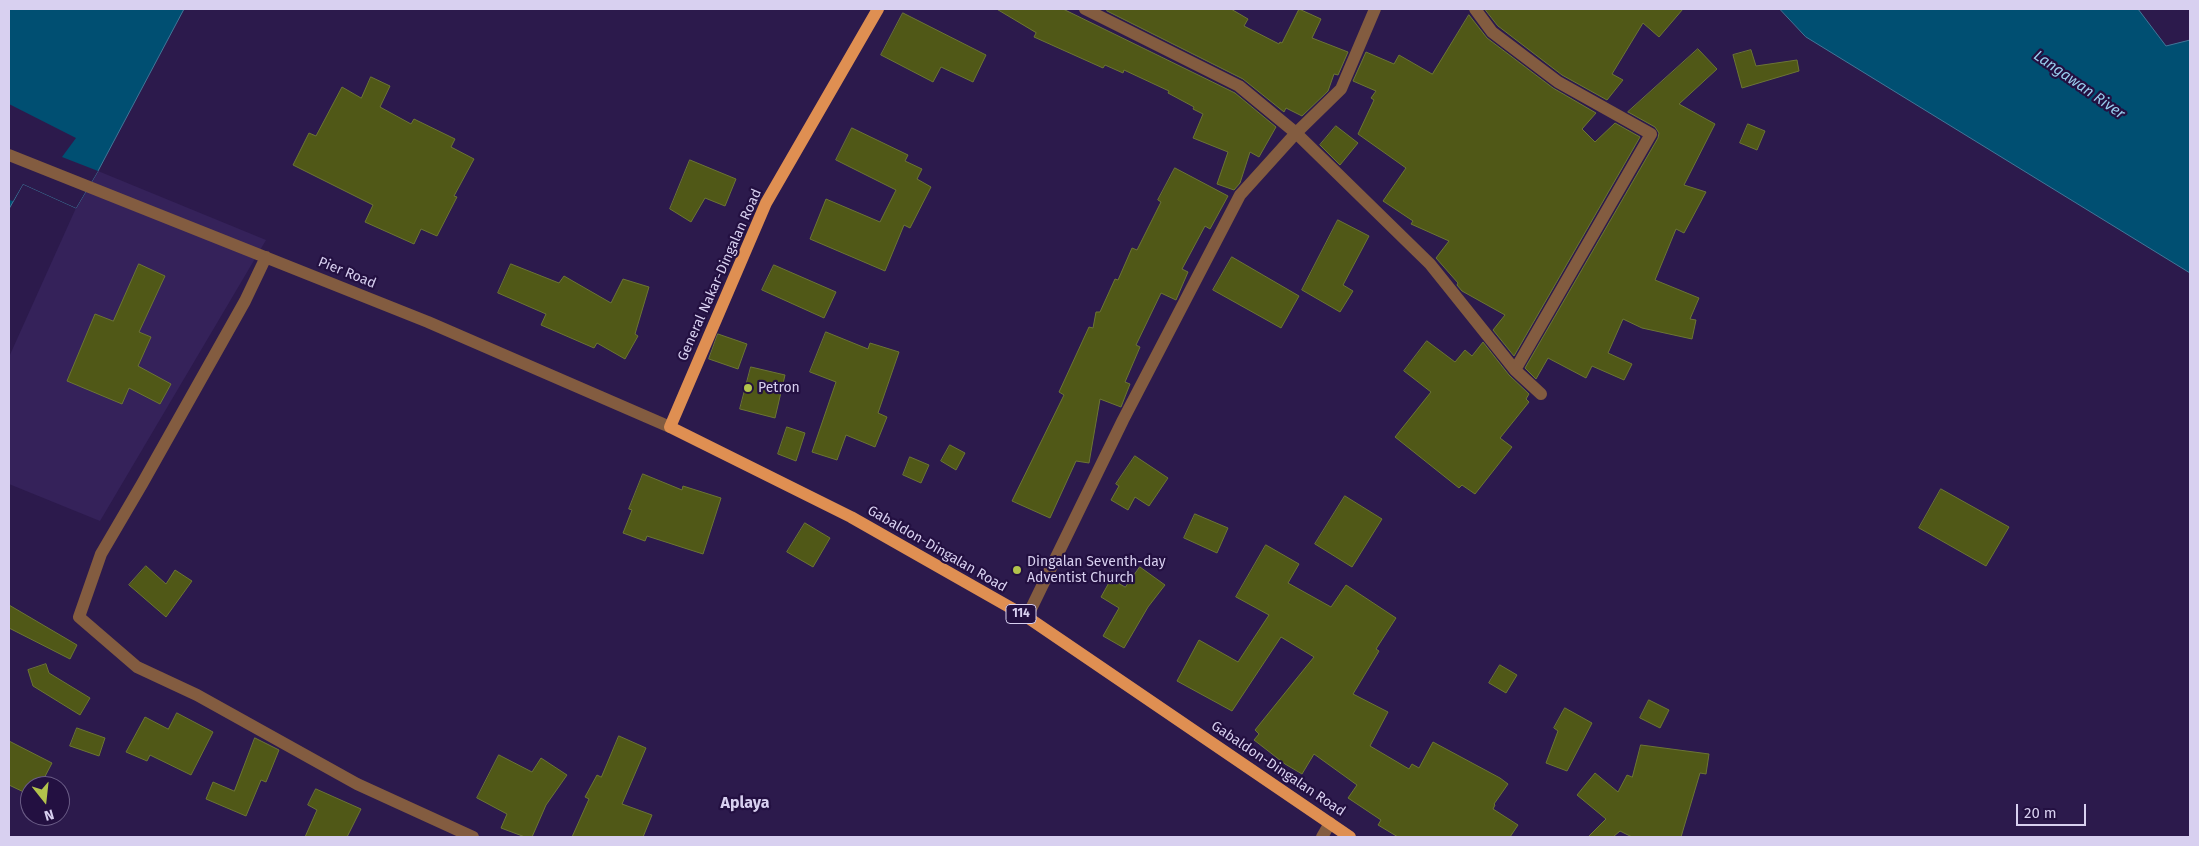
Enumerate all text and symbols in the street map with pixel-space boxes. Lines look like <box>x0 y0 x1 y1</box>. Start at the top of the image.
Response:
water label: Langawan River <box>2030 47 2128 123</box>
street label: General Nakar-Dingalan Road <box>674 186 766 364</box>
street label: Pier Road <box>316 254 378 292</box>
place label: Petron <box>758 380 800 396</box>
marker: Petron <box>742 382 754 394</box>
street label: Gabaldon-Dingalan Road <box>864 502 1010 596</box>
place label: Dingalan Seventh-day Adventist Church <box>1027 554 1166 586</box>
marker: Dingalan Seventh-day Adventist Church <box>1011 564 1023 576</box>
road number: 114 <box>1006 604 1036 624</box>
street label: Gabaldon-Dingalan Road <box>1208 718 1348 820</box>
north arrow <box>20 776 70 826</box>
district label: Aplaya <box>721 794 769 814</box>
scale bar <box>2019 794 2089 826</box>
text: 20 m <box>2024 804 2057 822</box>
text: N <box>42 805 56 824</box>

